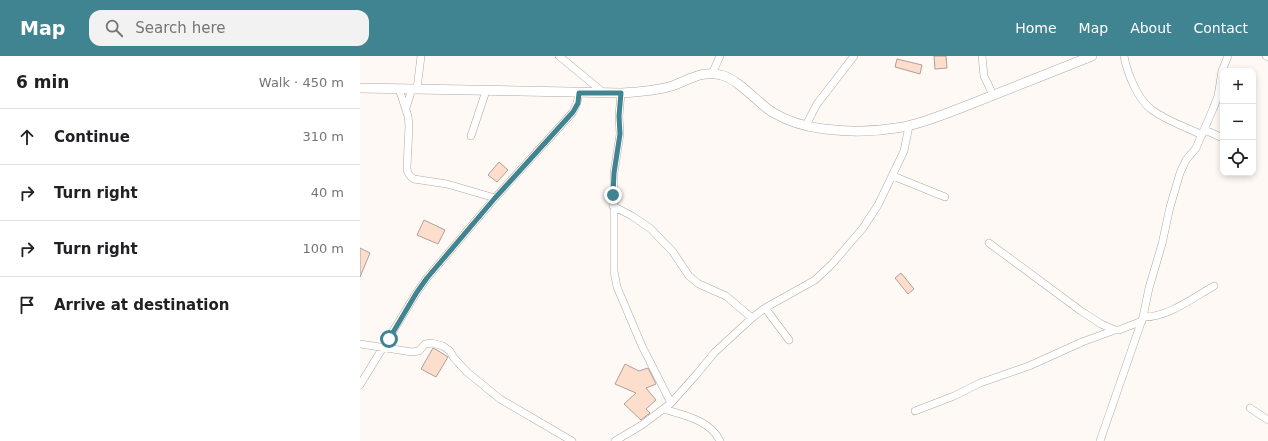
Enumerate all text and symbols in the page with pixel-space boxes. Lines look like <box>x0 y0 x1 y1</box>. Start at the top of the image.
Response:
search box <box>89 10 369 46</box>
text: Map <box>20 17 65 39</box>
icon: search <box>103 17 125 39</box>
text: Search here <box>135 19 225 37</box>
text: Home <box>1015 20 1057 36</box>
text: Map <box>1079 20 1108 36</box>
text: About <box>1130 20 1172 36</box>
text: Contact <box>1194 20 1248 36</box>
map controls <box>1220 68 1256 176</box>
button: + <box>1220 68 1256 104</box>
text: 6 min <box>16 72 69 92</box>
text: Walk · 450 m <box>259 75 344 90</box>
button: − <box>1220 104 1256 140</box>
icon: ahead <box>16 126 38 148</box>
text: Continue <box>54 128 130 146</box>
text: 310 m <box>302 129 344 144</box>
button: locate <box>1220 140 1256 176</box>
icon: right <box>16 182 38 204</box>
text: Turn right <box>54 184 138 202</box>
text: 40 m <box>311 185 344 200</box>
route end <box>604 186 622 204</box>
icon: right <box>16 238 38 260</box>
text: Turn right <box>54 240 138 258</box>
text: 100 m <box>302 241 344 256</box>
icon: arrive <box>16 294 38 316</box>
text: Arrive at destination <box>54 296 229 314</box>
route start <box>380 330 398 348</box>

